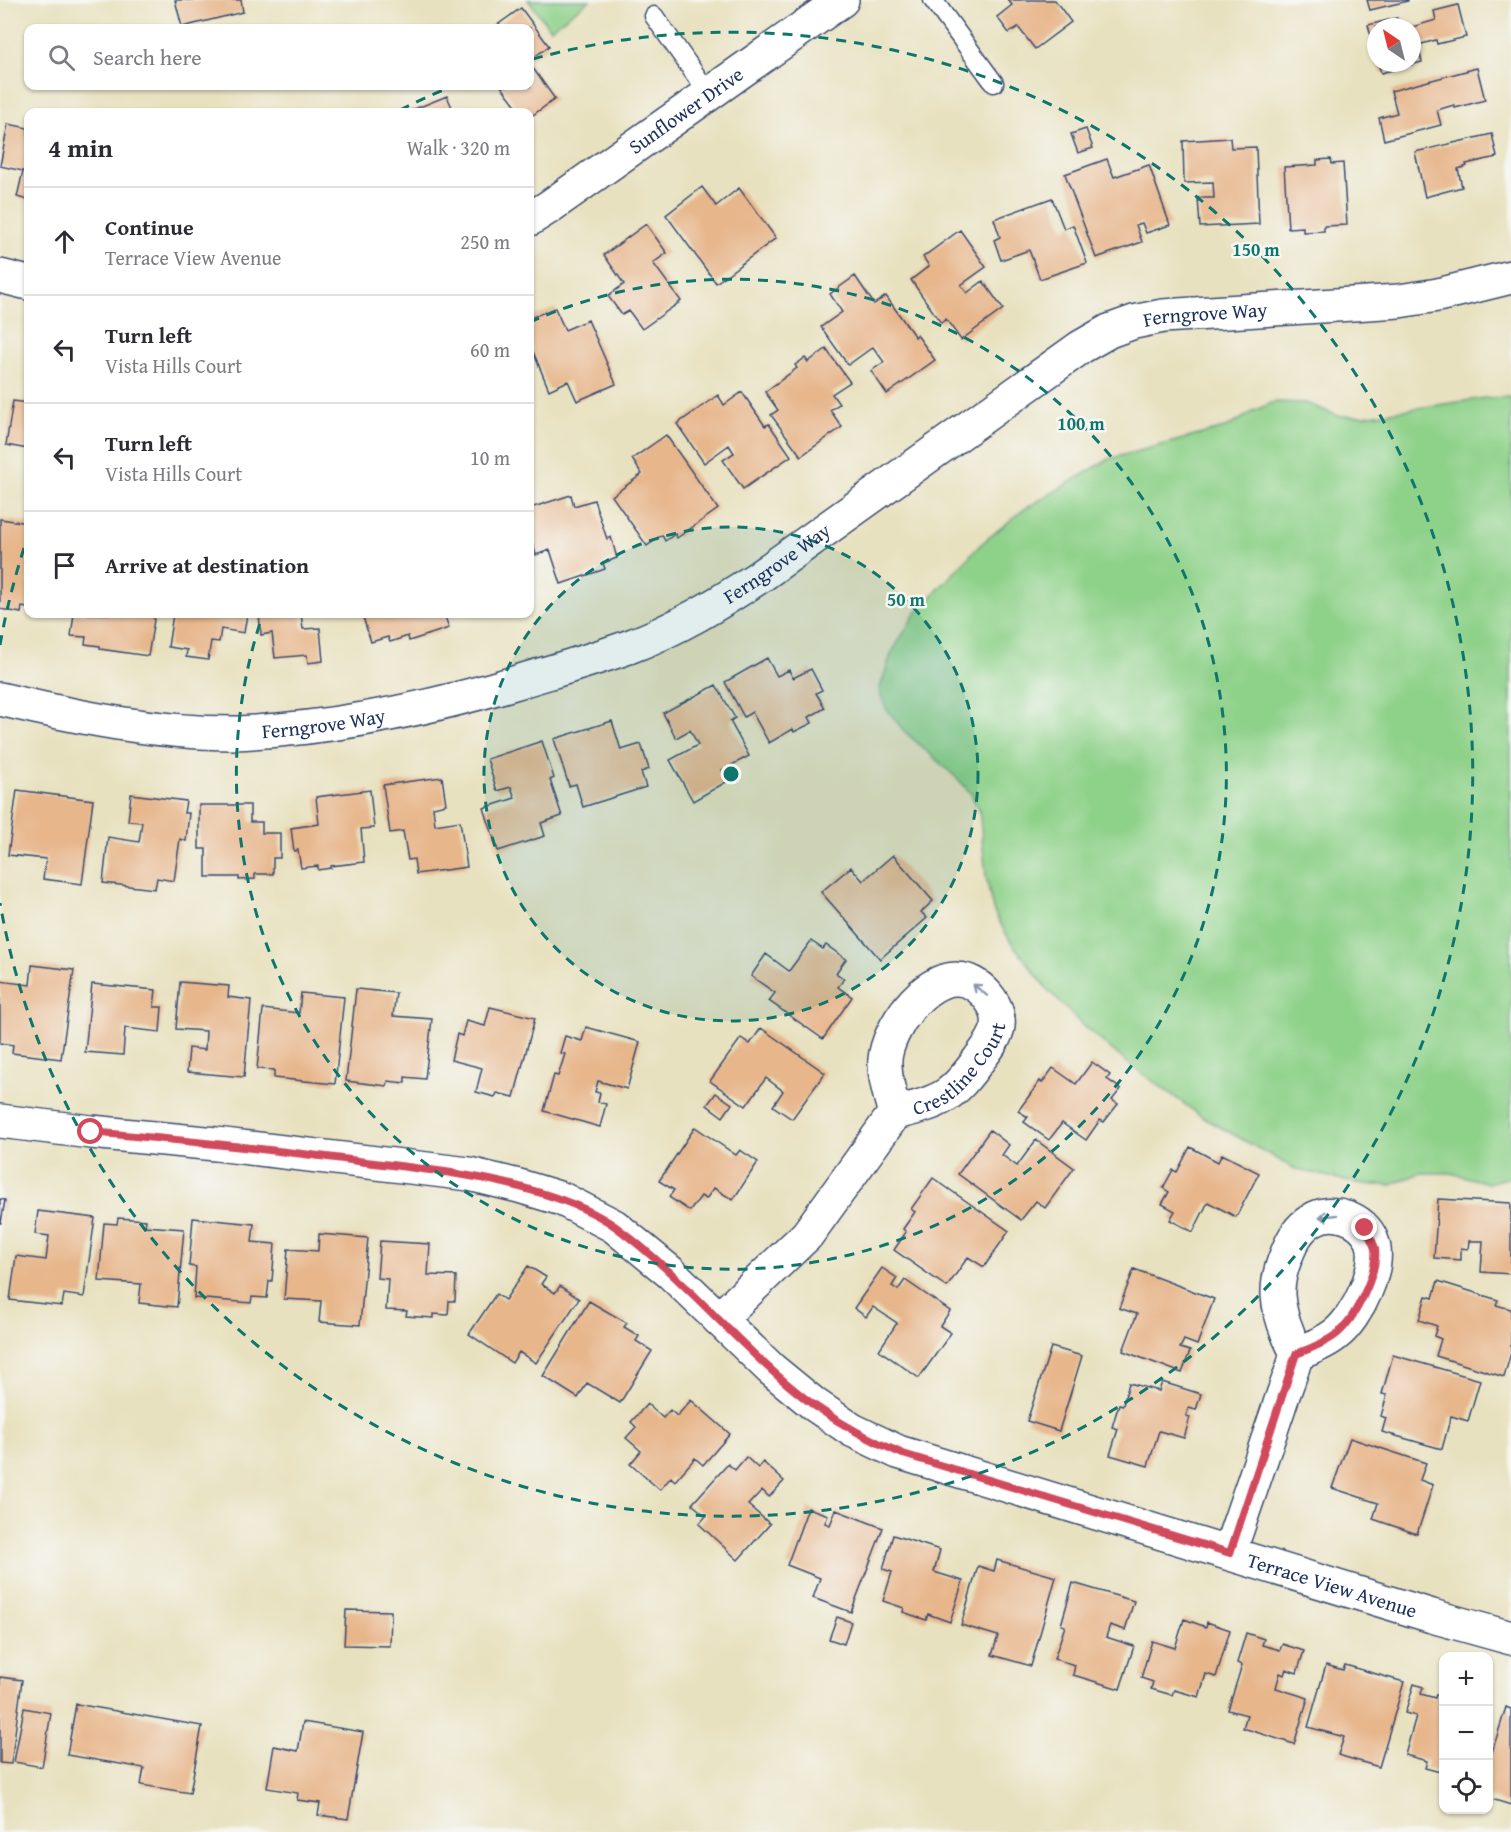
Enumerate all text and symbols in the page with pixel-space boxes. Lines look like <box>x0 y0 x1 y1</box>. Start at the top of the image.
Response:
north arrow <box>1367 18 1421 72</box>
search box <box>24 24 534 90</box>
icon: search <box>45 41 78 74</box>
text: Search here <box>93 41 202 73</box>
street label: Sunflower Drive <box>622 59 749 161</box>
text: 4 min <box>48 128 113 167</box>
text: Walk · 320 m <box>407 133 510 162</box>
text: Continue <box>105 211 194 243</box>
icon: ahead <box>48 225 81 258</box>
text: 250 m <box>460 227 510 256</box>
text: 150 m <box>1232 236 1280 263</box>
text: Terrace View Avenue <box>105 243 281 272</box>
street label: Ferngrove Way <box>1140 294 1268 334</box>
text: Turn left <box>105 319 192 351</box>
icon: left <box>48 333 81 366</box>
text: 60 m <box>470 335 510 364</box>
text: Vista Hills Court <box>105 351 242 380</box>
text: 100 m <box>1057 410 1105 437</box>
text: Turn left <box>105 427 192 459</box>
icon: left <box>48 441 81 474</box>
text: 10 m <box>470 443 510 472</box>
text: Vista Hills Court <box>105 459 242 488</box>
street label: Ferngrove Way <box>717 516 836 610</box>
icon: arrive <box>48 549 81 582</box>
text: Arrive at destination <box>105 549 309 581</box>
text: 50 m <box>887 586 926 613</box>
street label: Ferngrove Way <box>261 700 388 745</box>
centre of rings <box>721 764 741 784</box>
one-way arrow <box>972 983 988 996</box>
street label: Crestline Court <box>909 1020 1012 1122</box>
route start <box>77 1118 103 1144</box>
one-way arrow <box>1319 1211 1338 1222</box>
route end <box>1351 1214 1377 1240</box>
street label: Terrace View Avenue <box>1244 1545 1421 1625</box>
map controls <box>1439 1652 1493 1814</box>
button: + <box>1439 1652 1493 1706</box>
button: − <box>1439 1706 1493 1760</box>
button: locate <box>1439 1760 1493 1814</box>

